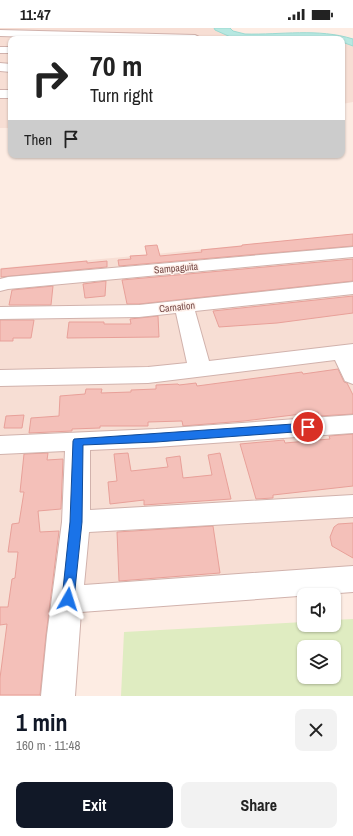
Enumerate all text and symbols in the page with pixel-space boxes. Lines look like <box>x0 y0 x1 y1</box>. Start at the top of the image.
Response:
text: 11:47 <box>20 4 51 25</box>
text: 70 m <box>90 47 142 85</box>
icon: right <box>24 52 76 104</box>
text: Turn right <box>90 83 153 108</box>
icon: arrive <box>60 128 82 150</box>
text: Then <box>24 129 52 150</box>
street label: Sampaguita <box>153 260 199 276</box>
street label: Carnation <box>158 299 196 315</box>
pin <box>291 410 325 444</box>
icon: arrive <box>297 416 319 438</box>
position arrow <box>47 578 89 620</box>
map controls <box>297 588 341 684</box>
button: sound <box>297 588 341 632</box>
button: layers <box>297 640 341 684</box>
text: 1 min <box>16 706 67 738</box>
button: close <box>295 709 337 751</box>
text: 160 m · 11:48 <box>16 737 80 754</box>
button: Exit <box>16 782 173 828</box>
button: Share <box>181 782 337 828</box>

